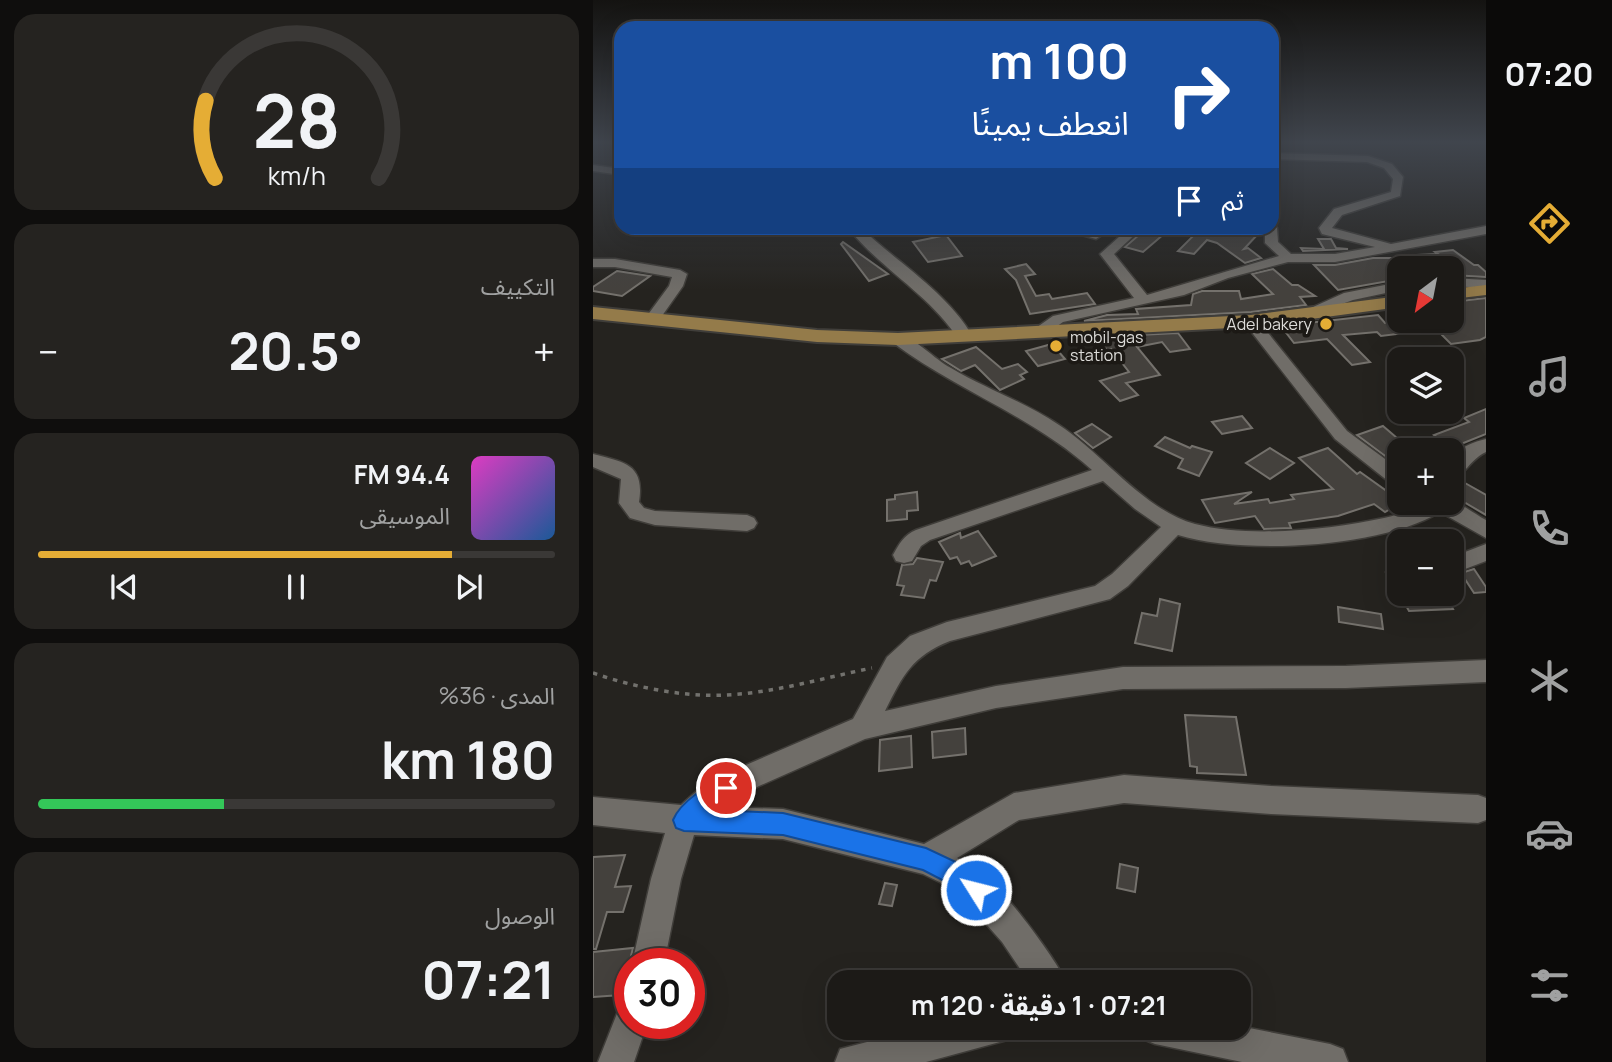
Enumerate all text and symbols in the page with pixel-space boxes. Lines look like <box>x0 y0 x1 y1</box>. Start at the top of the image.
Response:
text: 100 m <box>989 27 1129 94</box>
icon: right <box>1153 49 1244 140</box>
text: 07:20 <box>1504 52 1594 96</box>
text: 28 <box>253 70 340 170</box>
text: انعطف يمينًا <box>972 101 1129 145</box>
text: km/h <box>267 158 326 193</box>
icon: arrive <box>1170 182 1208 220</box>
text: ثم <box>1222 182 1244 218</box>
icon: directions <box>1525 199 1574 248</box>
north arrow <box>1387 256 1465 332</box>
map controls <box>1387 256 1464 606</box>
text: التكييف <box>481 270 555 302</box>
place label: Adel bakery <box>1227 313 1313 335</box>
text: 20.5° <box>228 315 363 386</box>
marker: Adel bakery <box>1318 316 1334 332</box>
text: − <box>38 325 59 377</box>
text: + <box>533 325 555 377</box>
place label: mobil-gas station <box>1070 326 1143 366</box>
marker: mobil-gas station <box>1048 338 1064 354</box>
button: layers <box>1387 347 1464 424</box>
icon: music <box>1525 352 1574 401</box>
button: + <box>1387 438 1464 515</box>
text: 94.4 FM <box>354 456 450 492</box>
text: الموسيقى <box>359 499 450 531</box>
icon: phone <box>1525 504 1574 553</box>
button: − <box>1387 529 1464 606</box>
icon: previous <box>105 568 143 606</box>
icon: pause <box>277 568 315 606</box>
icon: next <box>450 568 488 606</box>
icon: climate <box>1525 656 1574 705</box>
text: المدى · 36% <box>438 679 555 711</box>
text: 180 km <box>381 724 555 795</box>
pin <box>696 758 756 818</box>
icon: arrive <box>707 769 745 807</box>
icon: car <box>1525 809 1574 858</box>
position arrow <box>939 853 1013 927</box>
text: الوصول <box>485 899 555 931</box>
text: 07:21 <box>421 944 555 1015</box>
speed limit sign: 30 <box>614 948 705 1039</box>
icon: filters <box>1525 961 1574 1010</box>
text: 07:21 · 1 دقيقة · 120 m <box>911 987 1167 1023</box>

